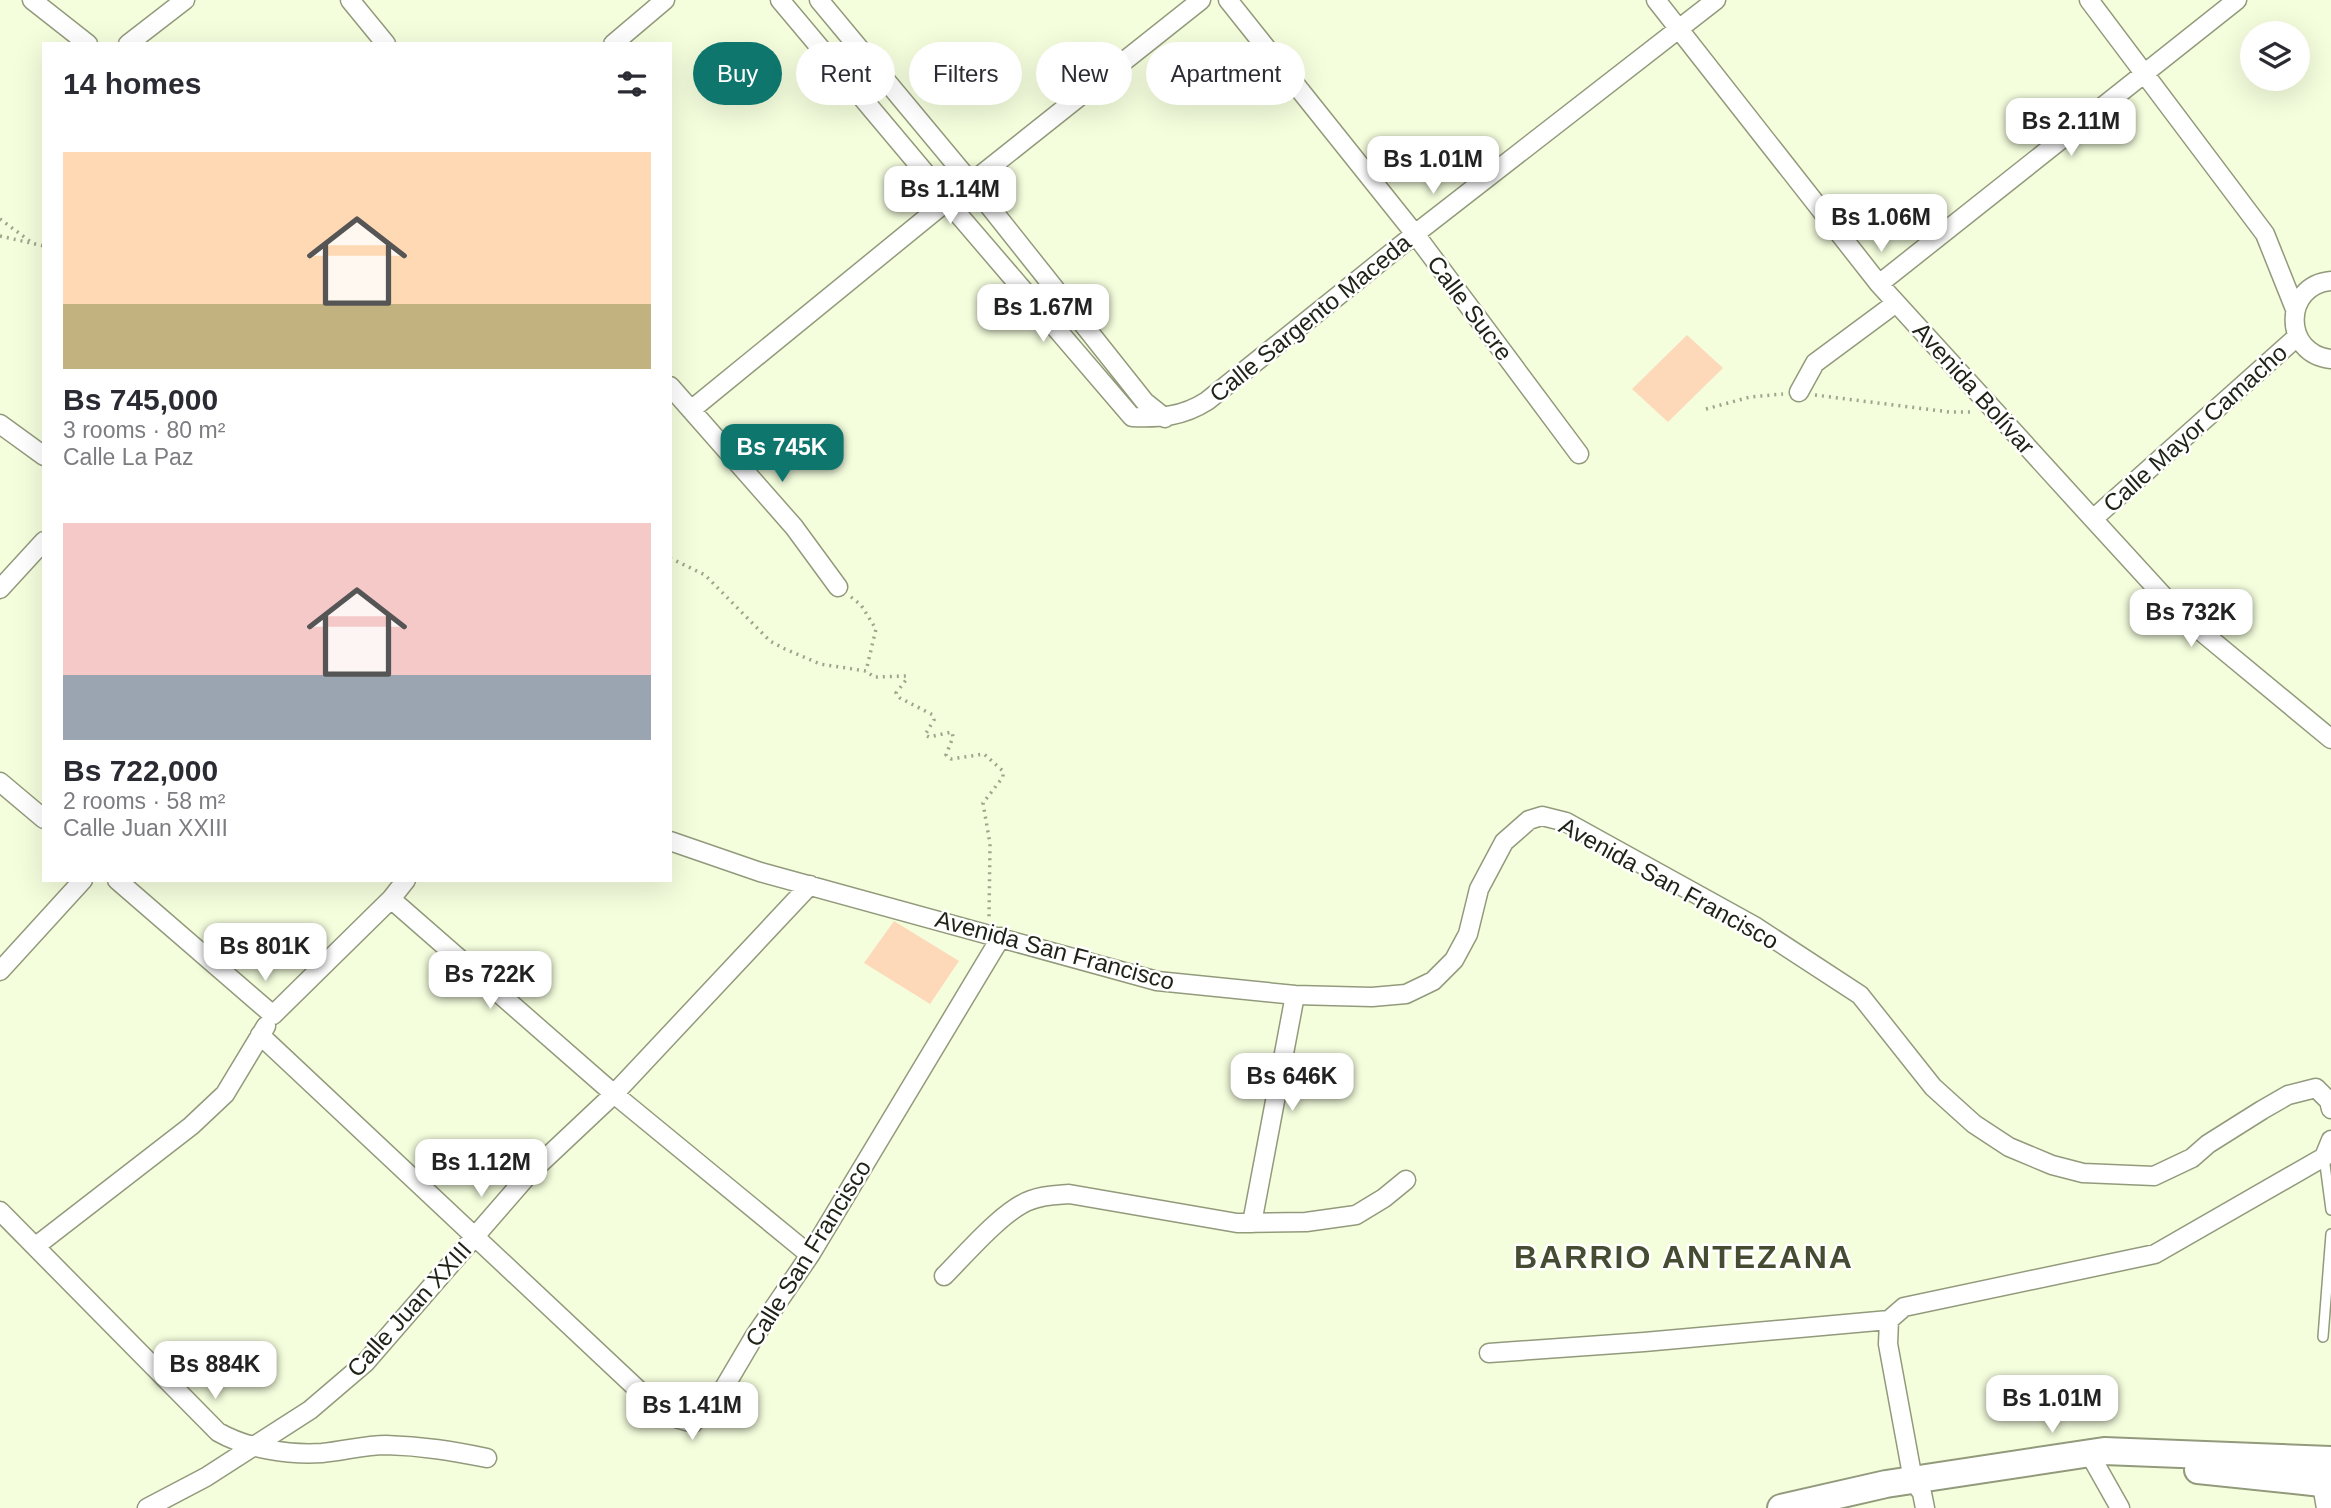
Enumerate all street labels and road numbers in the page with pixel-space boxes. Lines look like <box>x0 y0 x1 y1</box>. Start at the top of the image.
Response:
street label: Calle Sargento Maceda <box>1204 228 1416 407</box>
street label: Calle Sucre <box>1422 250 1518 366</box>
street label: Avenida Bolívar <box>1908 317 2040 459</box>
street label: Calle Mayor Camacho <box>2098 339 2292 517</box>
street label: Avenida San Francisco <box>1555 811 1783 955</box>
street label: Avenida San Francisco <box>933 905 1177 995</box>
street label: Calle San Francisco <box>740 1155 876 1351</box>
street label: Calle Juan XXIII <box>341 1236 477 1382</box>

